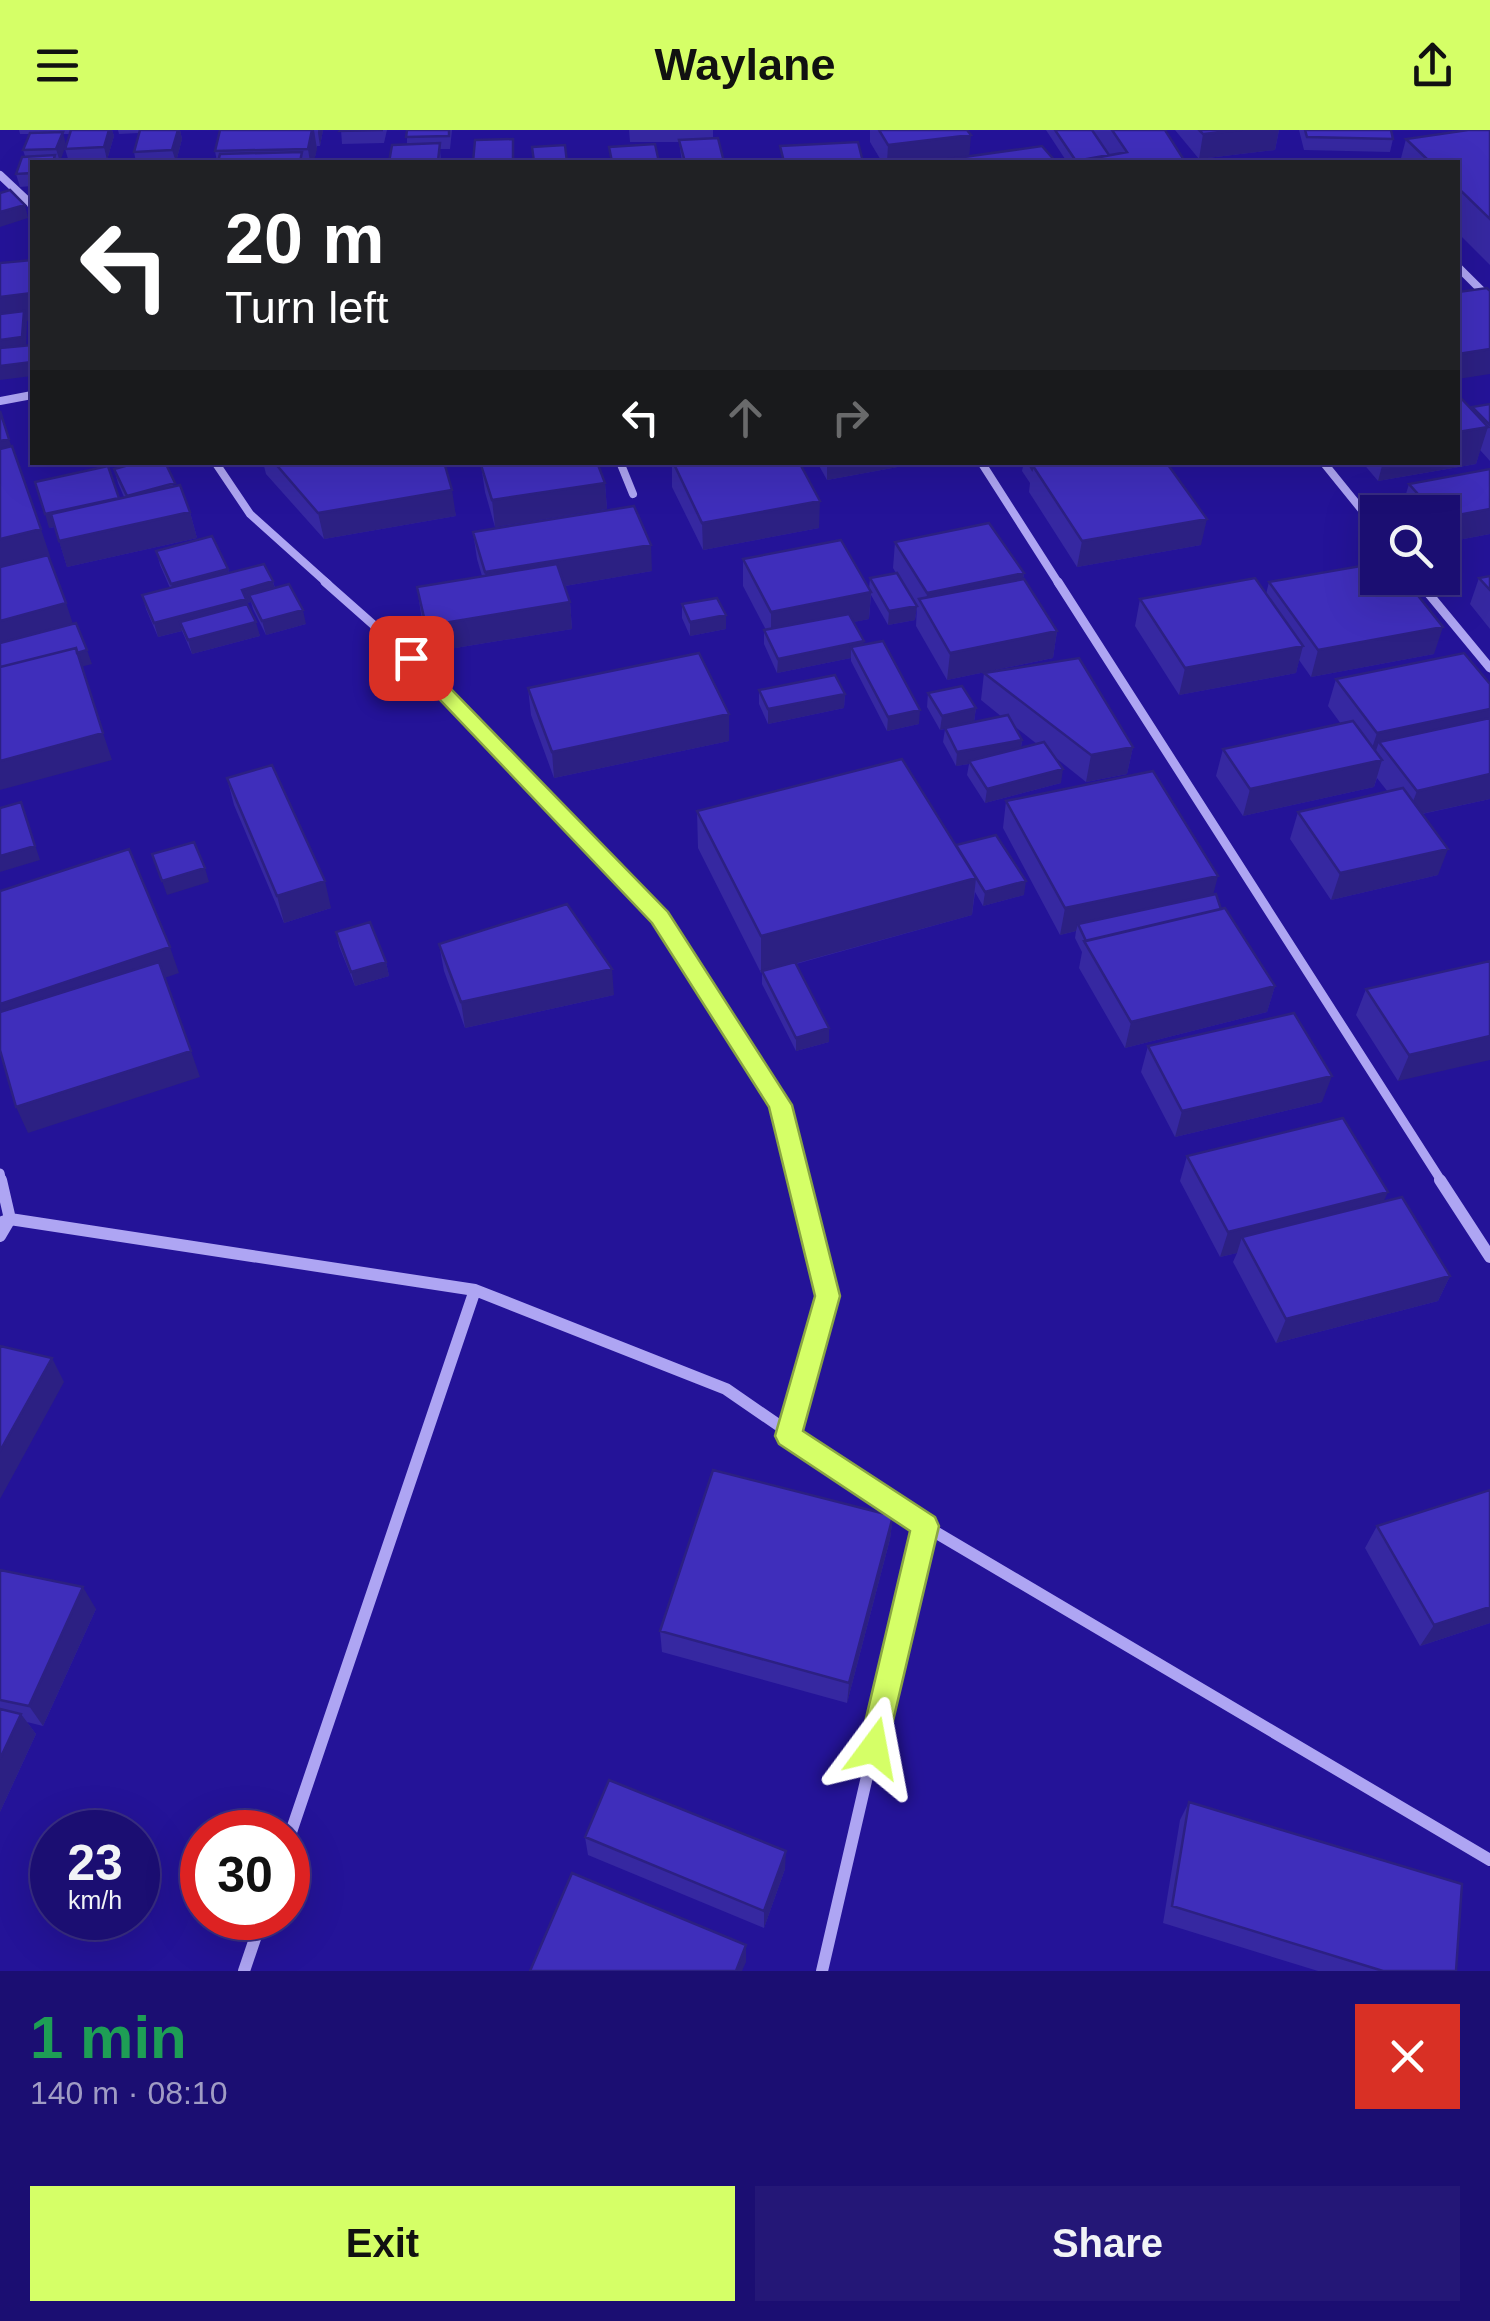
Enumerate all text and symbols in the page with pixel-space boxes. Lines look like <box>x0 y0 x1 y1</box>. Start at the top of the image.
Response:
icon: menu <box>30 38 85 93</box>
icon: share <box>1405 38 1460 93</box>
text: Waylane <box>655 39 835 90</box>
icon: left <box>60 200 190 330</box>
text: 20 m <box>225 200 385 278</box>
text: Turn left <box>225 282 388 333</box>
icon: left <box>613 390 668 445</box>
icon: ahead <box>718 390 773 445</box>
icon: right <box>823 390 878 445</box>
map controls <box>1360 495 1460 595</box>
button: search <box>1360 495 1460 595</box>
pin <box>369 616 454 701</box>
icon: arrive <box>384 631 439 686</box>
position arrow <box>822 1696 926 1800</box>
speed limit sign: 30 <box>180 1810 310 1940</box>
text: 23 <box>67 1835 123 1891</box>
text: km/h <box>68 1886 122 1914</box>
text: 1 min <box>30 2004 187 2071</box>
button: close <box>1355 2004 1460 2109</box>
text: 140 m · 08:10 <box>30 2075 227 2111</box>
button: Exit <box>30 2186 735 2301</box>
button: Share <box>755 2186 1460 2301</box>

